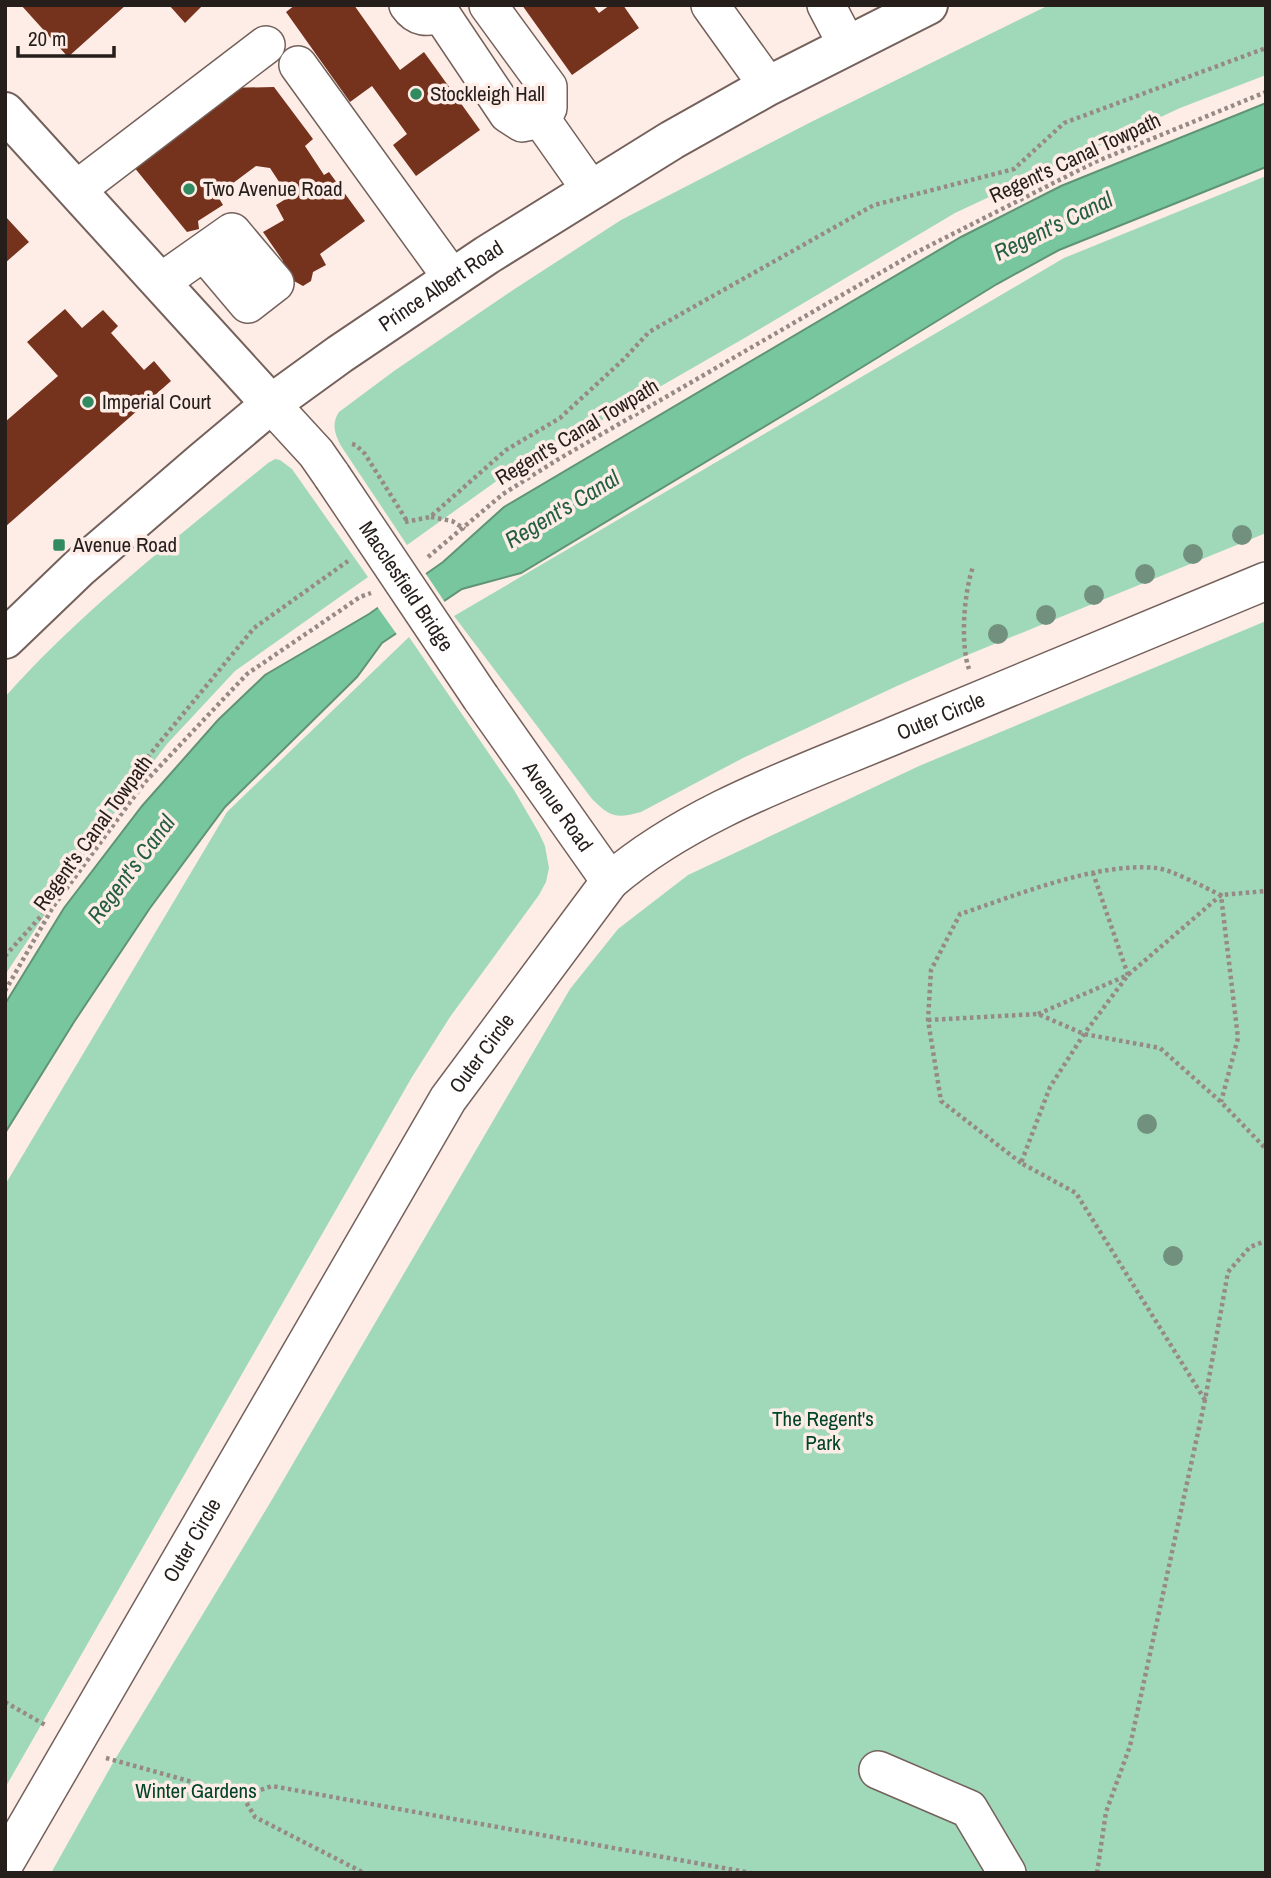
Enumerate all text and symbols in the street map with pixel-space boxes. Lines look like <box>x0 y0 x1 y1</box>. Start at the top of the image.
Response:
scale bar <box>18 14 114 58</box>
text: 20 m <box>28 24 66 53</box>
place label: Stockleigh Hall <box>430 79 545 108</box>
marker: Stockleigh Hall <box>408 86 424 102</box>
street label: Regent's Canal Towpath <box>984 105 1165 210</box>
place label: Two Avenue Road <box>203 174 342 203</box>
marker: Two Avenue Road <box>181 181 197 197</box>
water label: Regent's Canal <box>988 183 1118 268</box>
street label: Prince Albert Road <box>373 233 509 338</box>
street label: Regent's Canal Towpath <box>490 371 664 492</box>
place label: Imperial Court <box>102 387 211 416</box>
marker: Imperial Court <box>80 394 96 410</box>
water label: Regent's Canal <box>499 462 625 555</box>
street label: Macclesfield Bridge <box>352 515 461 657</box>
place label: Avenue Road <box>72 530 177 559</box>
marker: Avenue Road <box>51 537 67 553</box>
street label: Outer Circle <box>892 685 989 747</box>
street label: Regent's Canal Towpath <box>28 750 158 916</box>
street label: Avenue Road <box>516 755 600 857</box>
water label: Regent's Canal <box>81 809 181 929</box>
street label: Outer Circle <box>442 1007 521 1099</box>
park label: The Regent's Park <box>772 1404 874 1457</box>
street label: Outer Circle <box>156 1493 228 1588</box>
park label: Winter Gardens <box>135 1776 257 1805</box>

